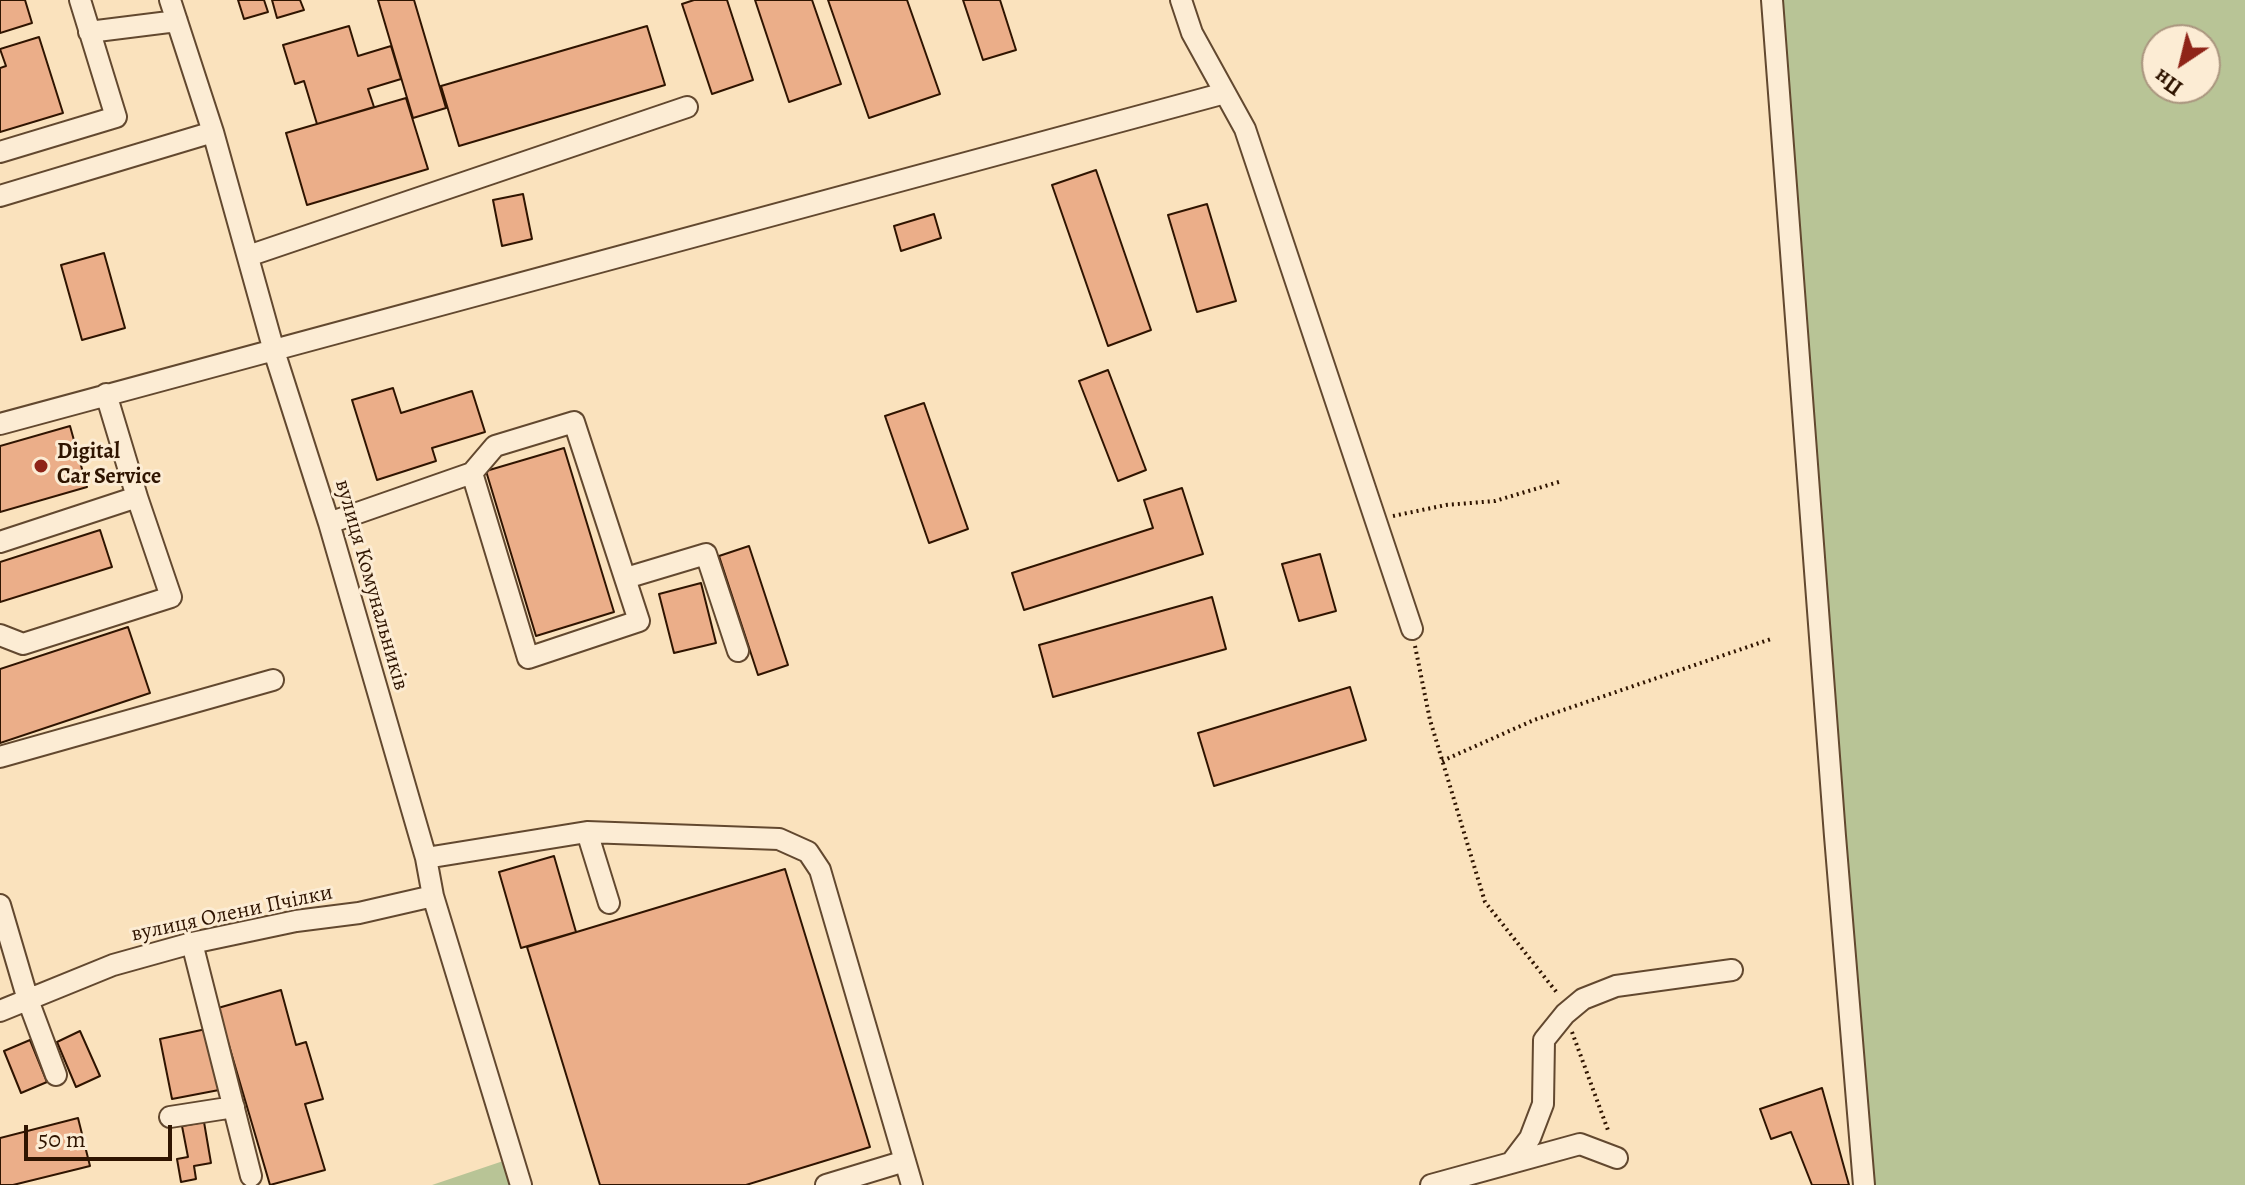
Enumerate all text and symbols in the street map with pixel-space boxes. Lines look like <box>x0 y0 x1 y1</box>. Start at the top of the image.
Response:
north arrow <box>2141 24 2221 104</box>
text: Пн <box>2148 61 2189 103</box>
place label: Digital Car Service <box>57 440 161 492</box>
marker: Digital Car Service <box>32 457 50 475</box>
street label: вулиця Комунальників <box>328 477 414 693</box>
street label: вулиця Олени Пчілки <box>129 880 335 948</box>
scale bar <box>28 1109 176 1159</box>
text: 50 m <box>38 1123 86 1155</box>

